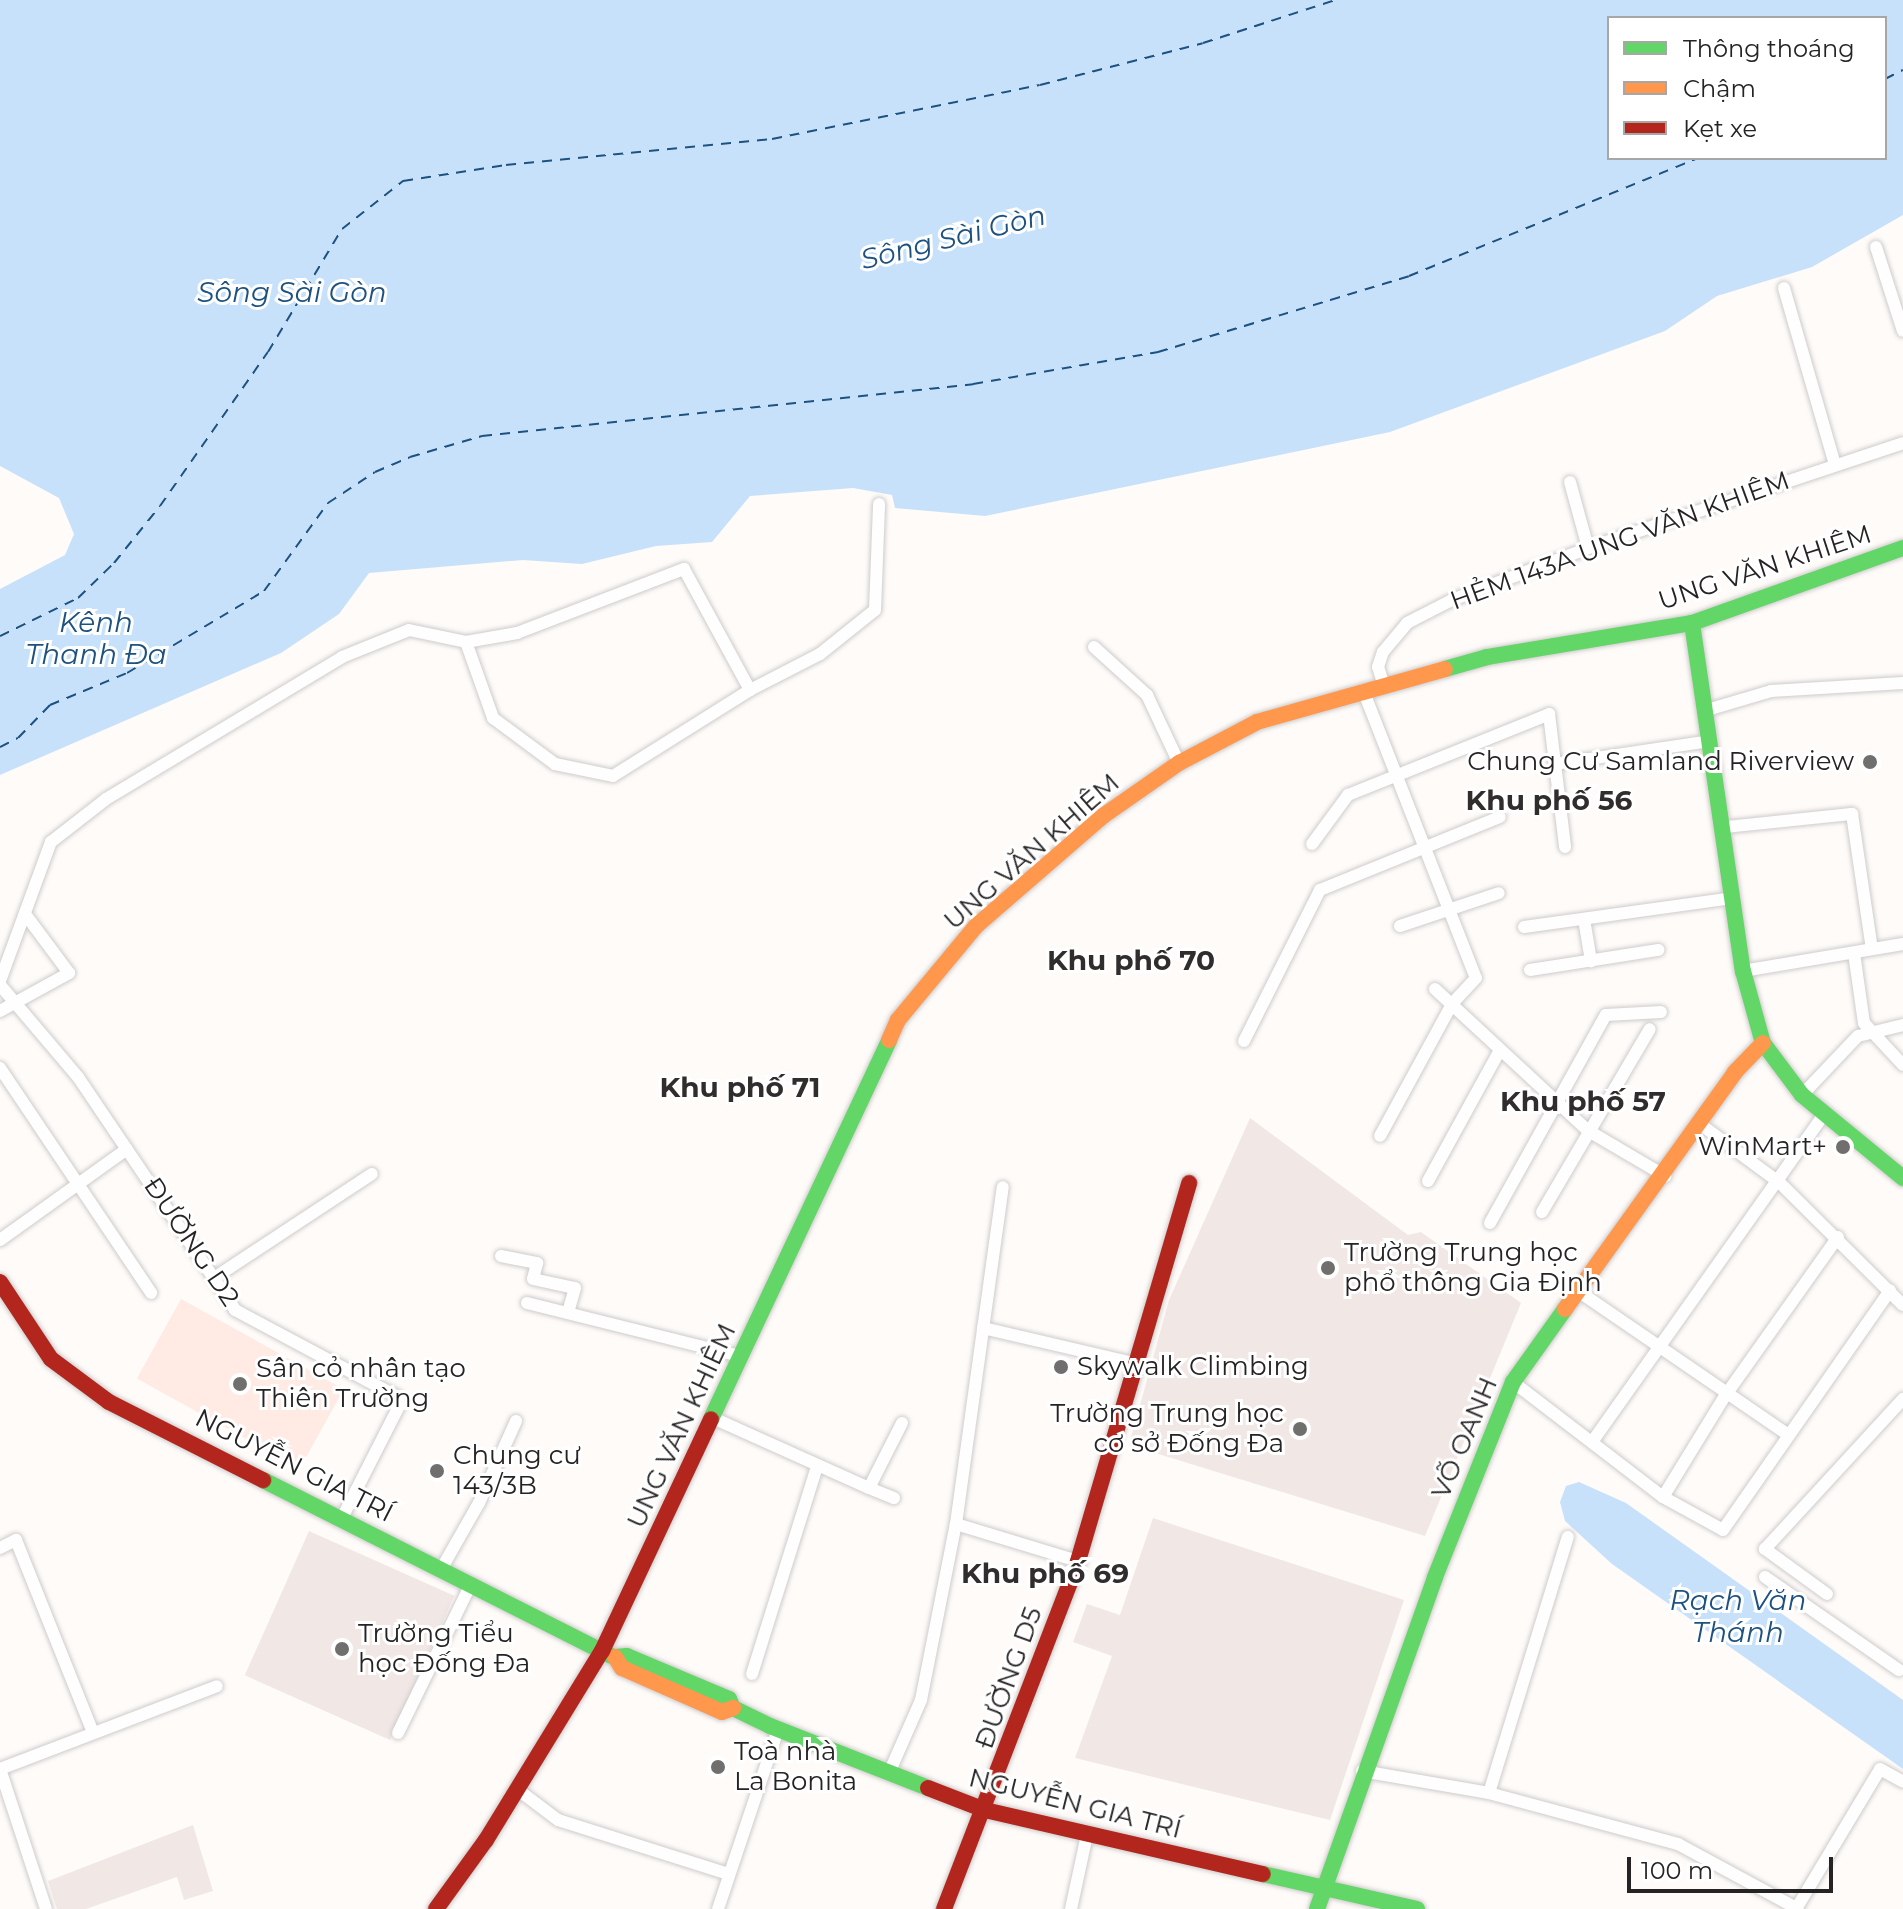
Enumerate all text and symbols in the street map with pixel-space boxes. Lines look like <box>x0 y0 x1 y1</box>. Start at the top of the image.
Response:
legend <box>1607 16 1887 160</box>
text: Thông thoáng <box>1683 34 1855 63</box>
text: Chậm <box>1683 74 1756 103</box>
text: Kẹt xe <box>1683 114 1757 143</box>
water label: Sông Sài Gòn <box>857 198 1049 276</box>
water label: Sông Sài Gòn <box>197 275 387 309</box>
street label: HẺM 143A UNG VĂN KHIÊM <box>1446 465 1794 617</box>
street label: UNG VĂN KHIÊM <box>1655 519 1875 617</box>
water label: Kênh Thanh Đa <box>25 605 167 671</box>
place label: Chung Cư Samland Riverview <box>1467 746 1854 778</box>
marker: Chung Cư Samland Riverview <box>1861 753 1879 771</box>
street label: UNG VĂN KHIÊM <box>938 767 1126 937</box>
district label: Khu phố 56 <box>1466 783 1632 817</box>
district label: Khu phố 70 <box>1047 943 1215 977</box>
district label: Khu phố 71 <box>660 1070 820 1104</box>
district label: Khu phố 57 <box>1500 1084 1666 1118</box>
place label: WinMart+ <box>1698 1131 1827 1163</box>
marker: WinMart+ <box>1834 1138 1852 1156</box>
street label: ĐƯỜNG D2 <box>137 1172 245 1312</box>
place label: Trường Trung học phổ thông Gia Định <box>1344 1237 1602 1298</box>
marker: Trường Trung học phổ thông Gia Định <box>1319 1259 1337 1277</box>
street label: UNG VĂN KHIÊM <box>621 1319 743 1533</box>
place label: Skywalk Climbing <box>1077 1351 1309 1383</box>
place label: Sân cỏ nhân tạo Thiên Trường <box>256 1353 466 1414</box>
marker: Skywalk Climbing <box>1052 1358 1070 1376</box>
street label: VÕ OANH <box>1425 1373 1505 1503</box>
marker: Sân cỏ nhân tạo Thiên Trường <box>231 1375 249 1393</box>
place label: Trường Trung học cơ sở Đống Đa <box>1050 1398 1284 1460</box>
street label: NGUYỄN GIA TRÍ <box>190 1403 398 1529</box>
marker: Trường Trung học cơ sở Đống Đa <box>1291 1420 1309 1438</box>
place label: Chung cư 143/3B <box>453 1440 581 1502</box>
marker: Chung cư 143/3B <box>428 1462 446 1480</box>
district label: Khu phố 69 <box>961 1556 1129 1590</box>
water label: Rạch Văn Thánh <box>1670 1583 1806 1649</box>
street label: ĐƯỜNG D5 <box>969 1603 1049 1753</box>
place label: Trường Tiểu học Đống Đa <box>358 1618 530 1680</box>
marker: Trường Tiểu học Đống Đa <box>333 1640 351 1658</box>
place label: Toà nhà La Bonita <box>734 1736 857 1798</box>
marker: Toà nhà La Bonita <box>709 1758 727 1776</box>
street label: NGUYỄN GIA TRÍ <box>965 1762 1185 1846</box>
scale bar <box>1631 1841 1837 1891</box>
text: 100 m <box>1641 1856 1713 1885</box>

